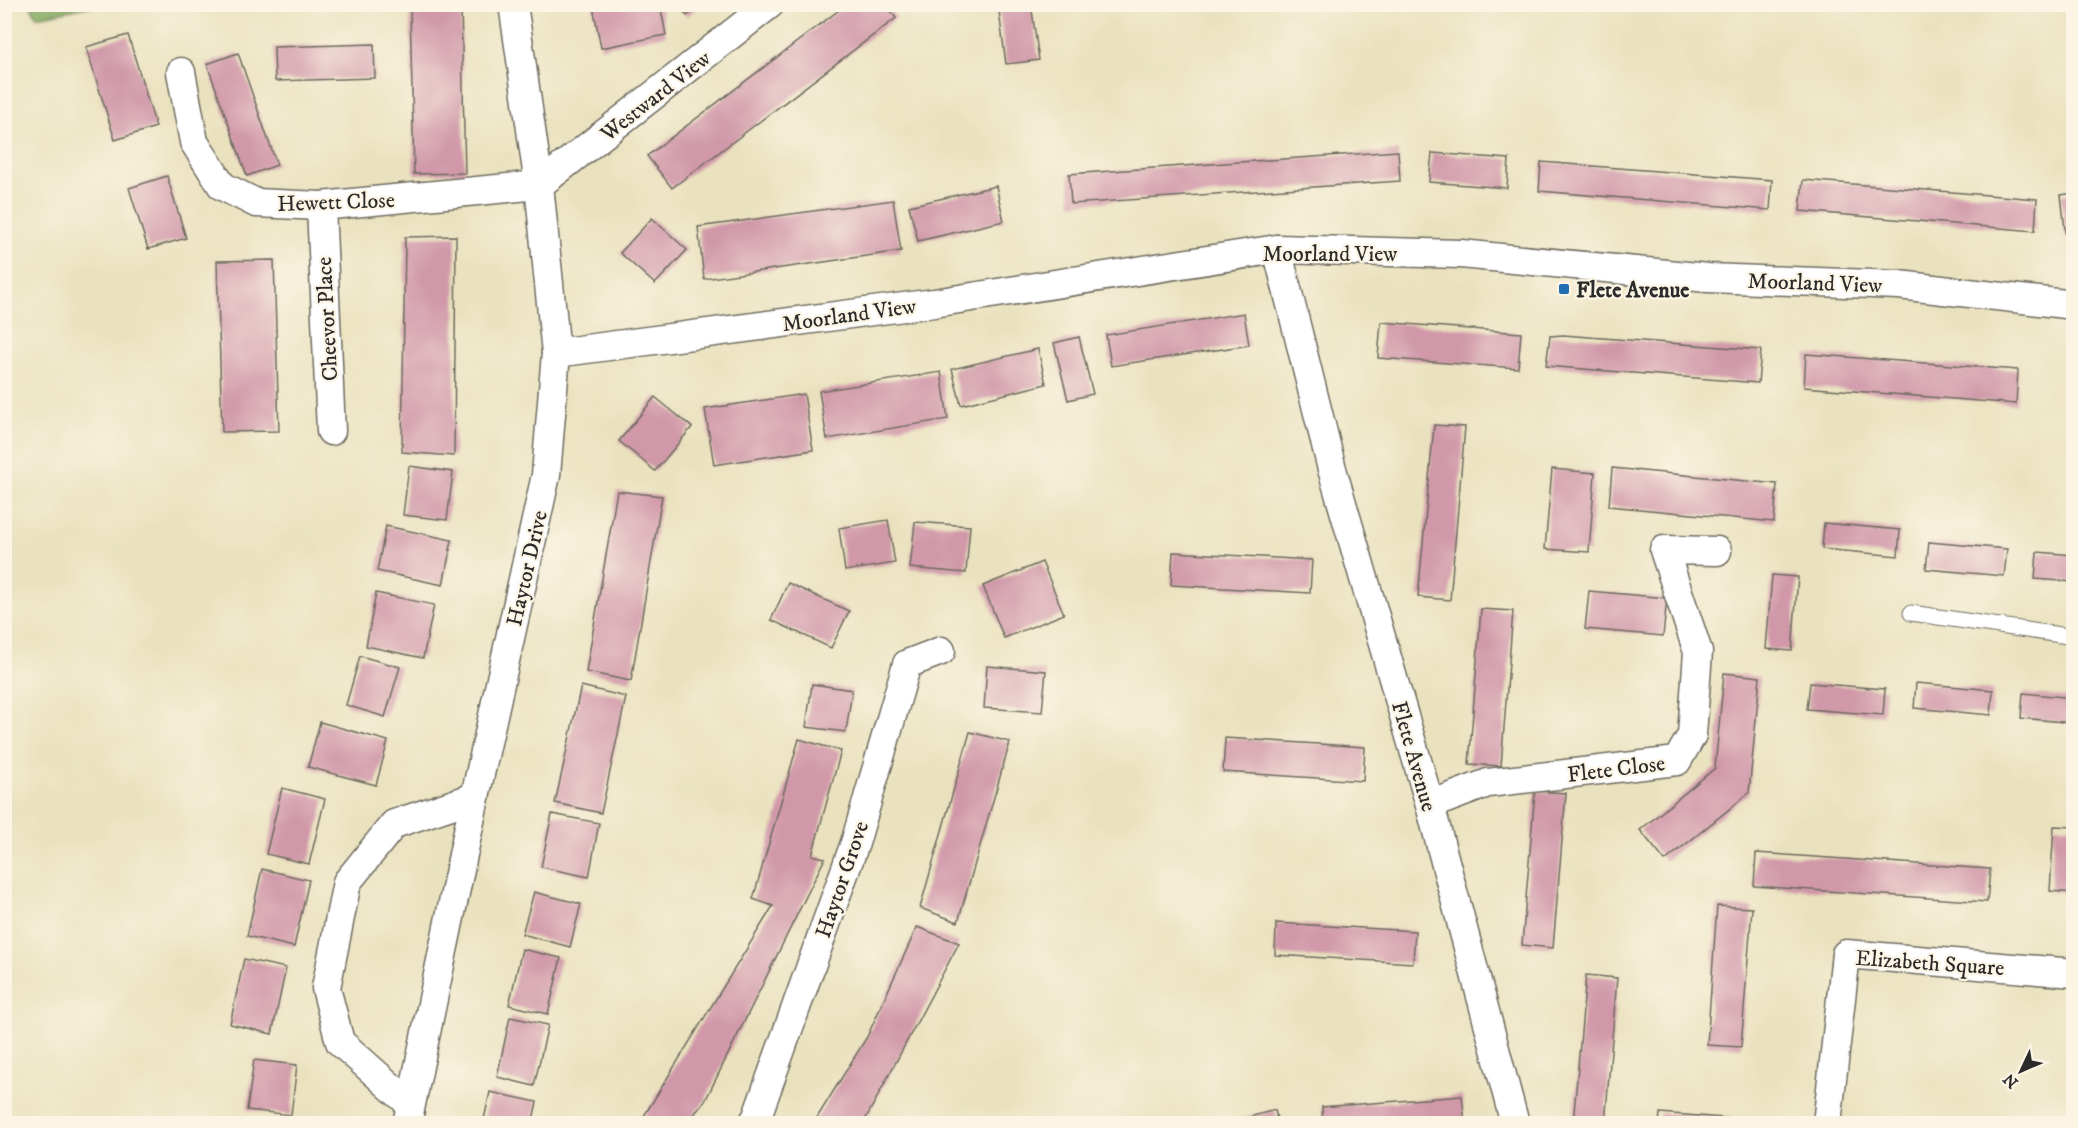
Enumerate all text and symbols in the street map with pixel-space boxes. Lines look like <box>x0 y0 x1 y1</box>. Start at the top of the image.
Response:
street label: Westward View <box>595 45 716 148</box>
street label: Hewett Close <box>277 187 395 218</box>
street label: Moorland View <box>1263 241 1397 268</box>
street label: Cheevor Place <box>311 256 344 382</box>
street label: Moorland View <box>1747 268 1883 299</box>
place label: Flete Avenue <box>1576 277 1689 304</box>
marker: Flete Avenue <box>1557 282 1571 296</box>
street label: Moorland View <box>781 293 918 338</box>
street label: Haytor Drive <box>501 508 554 629</box>
street label: Flete Avenue <box>1385 698 1442 815</box>
street label: Flete Close <box>1566 750 1667 789</box>
street label: Haytor Grove <box>810 818 875 941</box>
street label: Elizabeth Square <box>1855 945 2005 982</box>
north arrow <box>1991 1041 2051 1101</box>
text: N <box>1999 1069 2023 1092</box>

